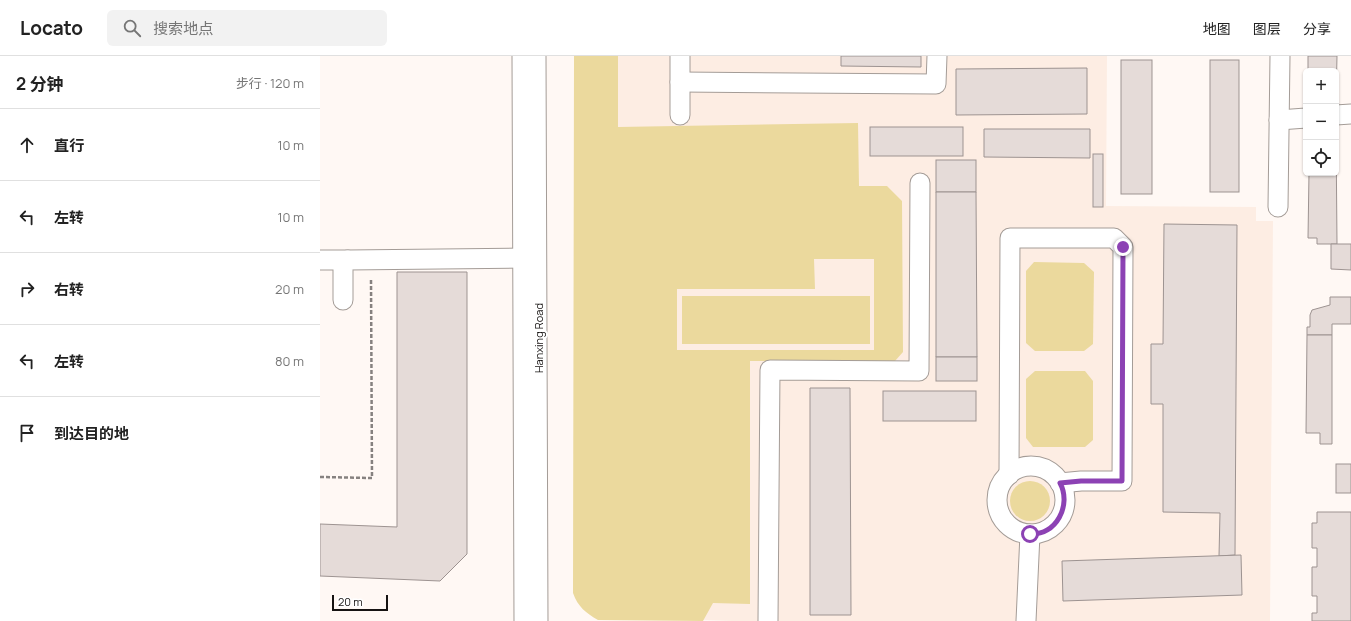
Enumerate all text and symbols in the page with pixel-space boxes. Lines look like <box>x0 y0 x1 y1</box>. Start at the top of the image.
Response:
search box <box>107 10 387 46</box>
text: Locato <box>20 15 83 41</box>
icon: search <box>121 17 143 39</box>
text: 搜索地点 <box>153 18 213 39</box>
text: 地图 <box>1203 19 1231 38</box>
text: 图层 <box>1253 19 1281 38</box>
text: 分享 <box>1303 19 1331 38</box>
map controls <box>1303 68 1339 176</box>
button: + <box>1303 68 1339 104</box>
text: 2 分钟 <box>16 72 64 95</box>
text: 步行 · 120 m <box>236 74 304 92</box>
button: − <box>1303 104 1339 140</box>
icon: ahead <box>16 134 38 156</box>
text: 直行 <box>54 135 84 156</box>
text: 10 m <box>277 136 304 154</box>
button: locate <box>1303 140 1339 176</box>
icon: left <box>16 206 38 228</box>
text: 左转 <box>54 207 84 228</box>
text: 10 m <box>277 208 304 226</box>
route end <box>1114 238 1132 256</box>
icon: right <box>16 278 38 300</box>
text: 右转 <box>54 279 84 300</box>
text: 20 m <box>275 280 304 298</box>
street label: Hanxing Road <box>531 303 546 373</box>
icon: left <box>16 350 38 372</box>
text: 左转 <box>54 351 84 372</box>
text: 80 m <box>275 352 304 370</box>
icon: arrive <box>16 422 38 444</box>
text: 到达目的地 <box>54 423 129 444</box>
route start <box>1021 525 1039 543</box>
scale bar <box>332 593 388 612</box>
text: 20 m <box>338 594 363 609</box>

